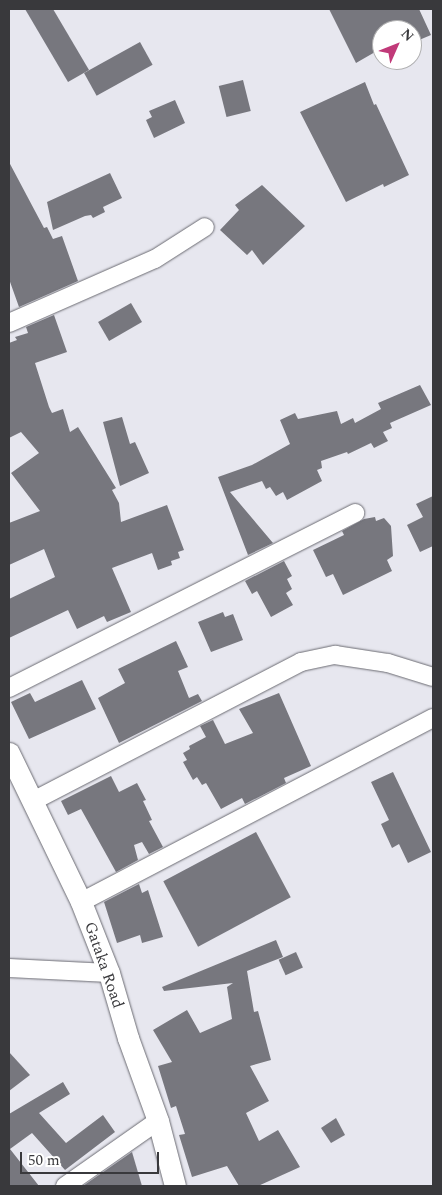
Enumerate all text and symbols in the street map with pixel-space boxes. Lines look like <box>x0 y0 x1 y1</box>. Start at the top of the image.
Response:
north arrow <box>372 20 422 70</box>
text: N <box>396 24 419 46</box>
street label: Gataka Road <box>80 919 128 1011</box>
scale bar <box>22 1142 161 1174</box>
text: 50 m <box>28 1149 60 1172</box>

